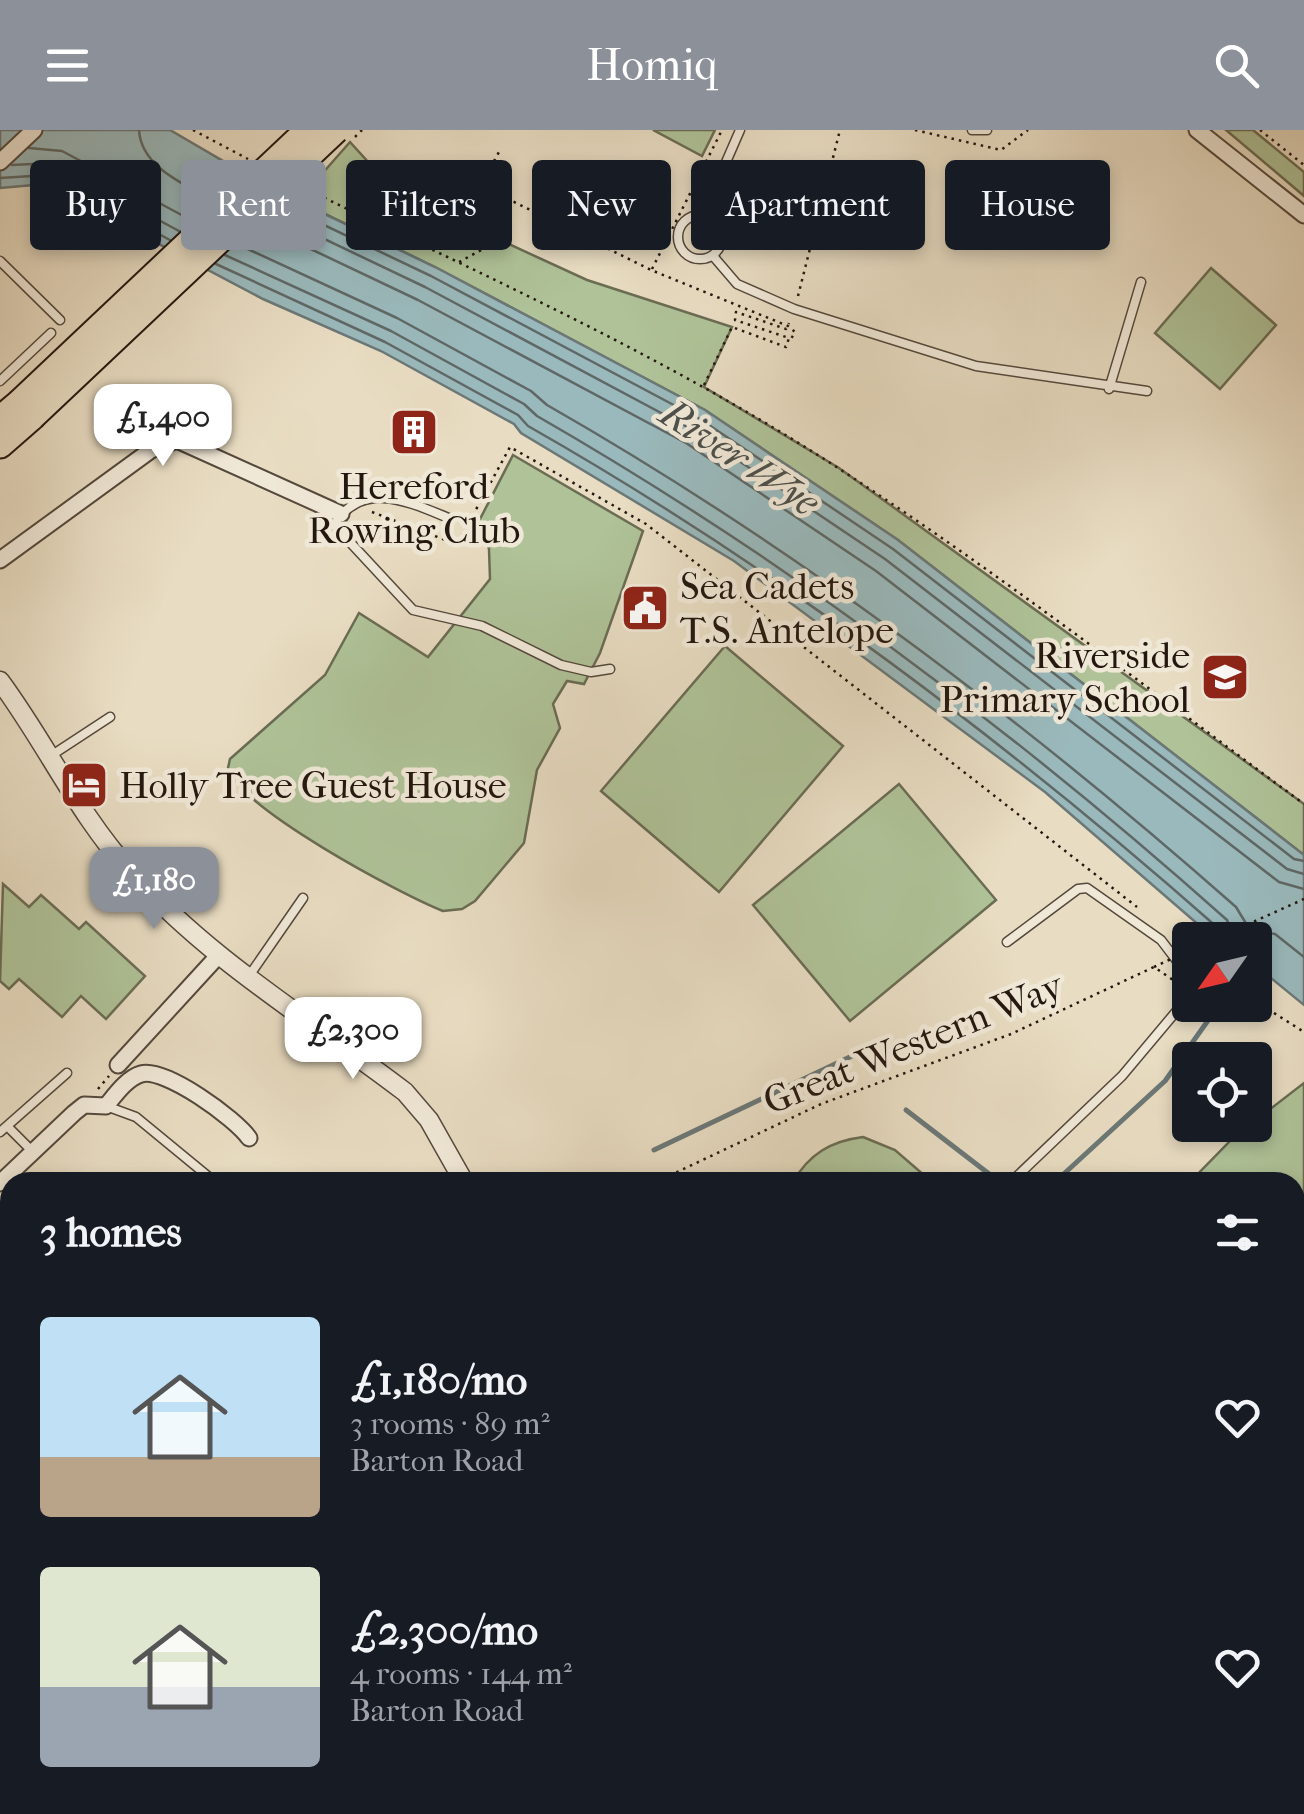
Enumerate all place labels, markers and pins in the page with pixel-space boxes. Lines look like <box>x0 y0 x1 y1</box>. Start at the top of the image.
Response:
pin: £1,400 <box>82 384 244 469</box>
building icon: Hereford Rowing Club <box>388 406 440 458</box>
place label: Hereford Rowing Club <box>308 464 520 553</box>
place label: Sea Cadets T.S. Antelope <box>680 564 894 653</box>
public building icon: Sea Cadets T.S. Antelope <box>619 582 671 634</box>
place label: Riverside Primary School <box>940 633 1190 722</box>
school or university icon: Riverside Primary School <box>1199 651 1251 703</box>
hotel icon: Holly Tree Guest House <box>58 759 110 811</box>
place label: Holly Tree Guest House <box>119 763 506 808</box>
pin: £1,180 <box>73 847 235 932</box>
pin: £2,300 <box>272 997 434 1082</box>

